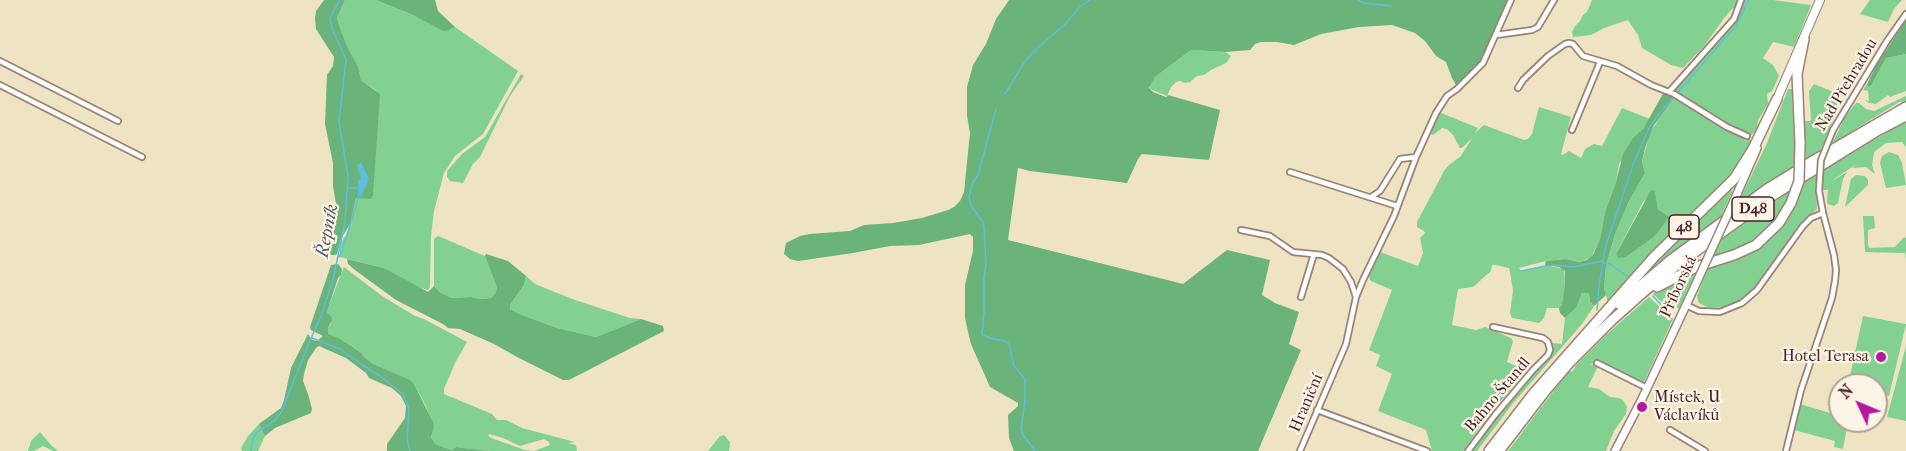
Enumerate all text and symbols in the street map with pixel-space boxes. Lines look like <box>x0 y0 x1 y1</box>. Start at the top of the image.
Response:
street label: Nad Přehradou <box>1812 35 1882 135</box>
road number: D48 <box>1732 197 1774 221</box>
water label: Řepník <box>312 202 344 260</box>
road number: 48 <box>1669 215 1699 239</box>
street label: Příborská <box>1656 253 1702 321</box>
place label: Hotel Terasa <box>1782 347 1869 367</box>
marker: Hotel Terasa <box>1874 350 1888 364</box>
street label: Bahno-Štandl <box>1461 354 1535 436</box>
street label: Hraniční <box>1286 371 1328 435</box>
north arrow <box>1828 373 1888 433</box>
text: N <box>1835 381 1857 403</box>
place label: Místek, U Václavíků <box>1654 388 1720 426</box>
marker: Místek, U Václavíků <box>1635 400 1649 414</box>

